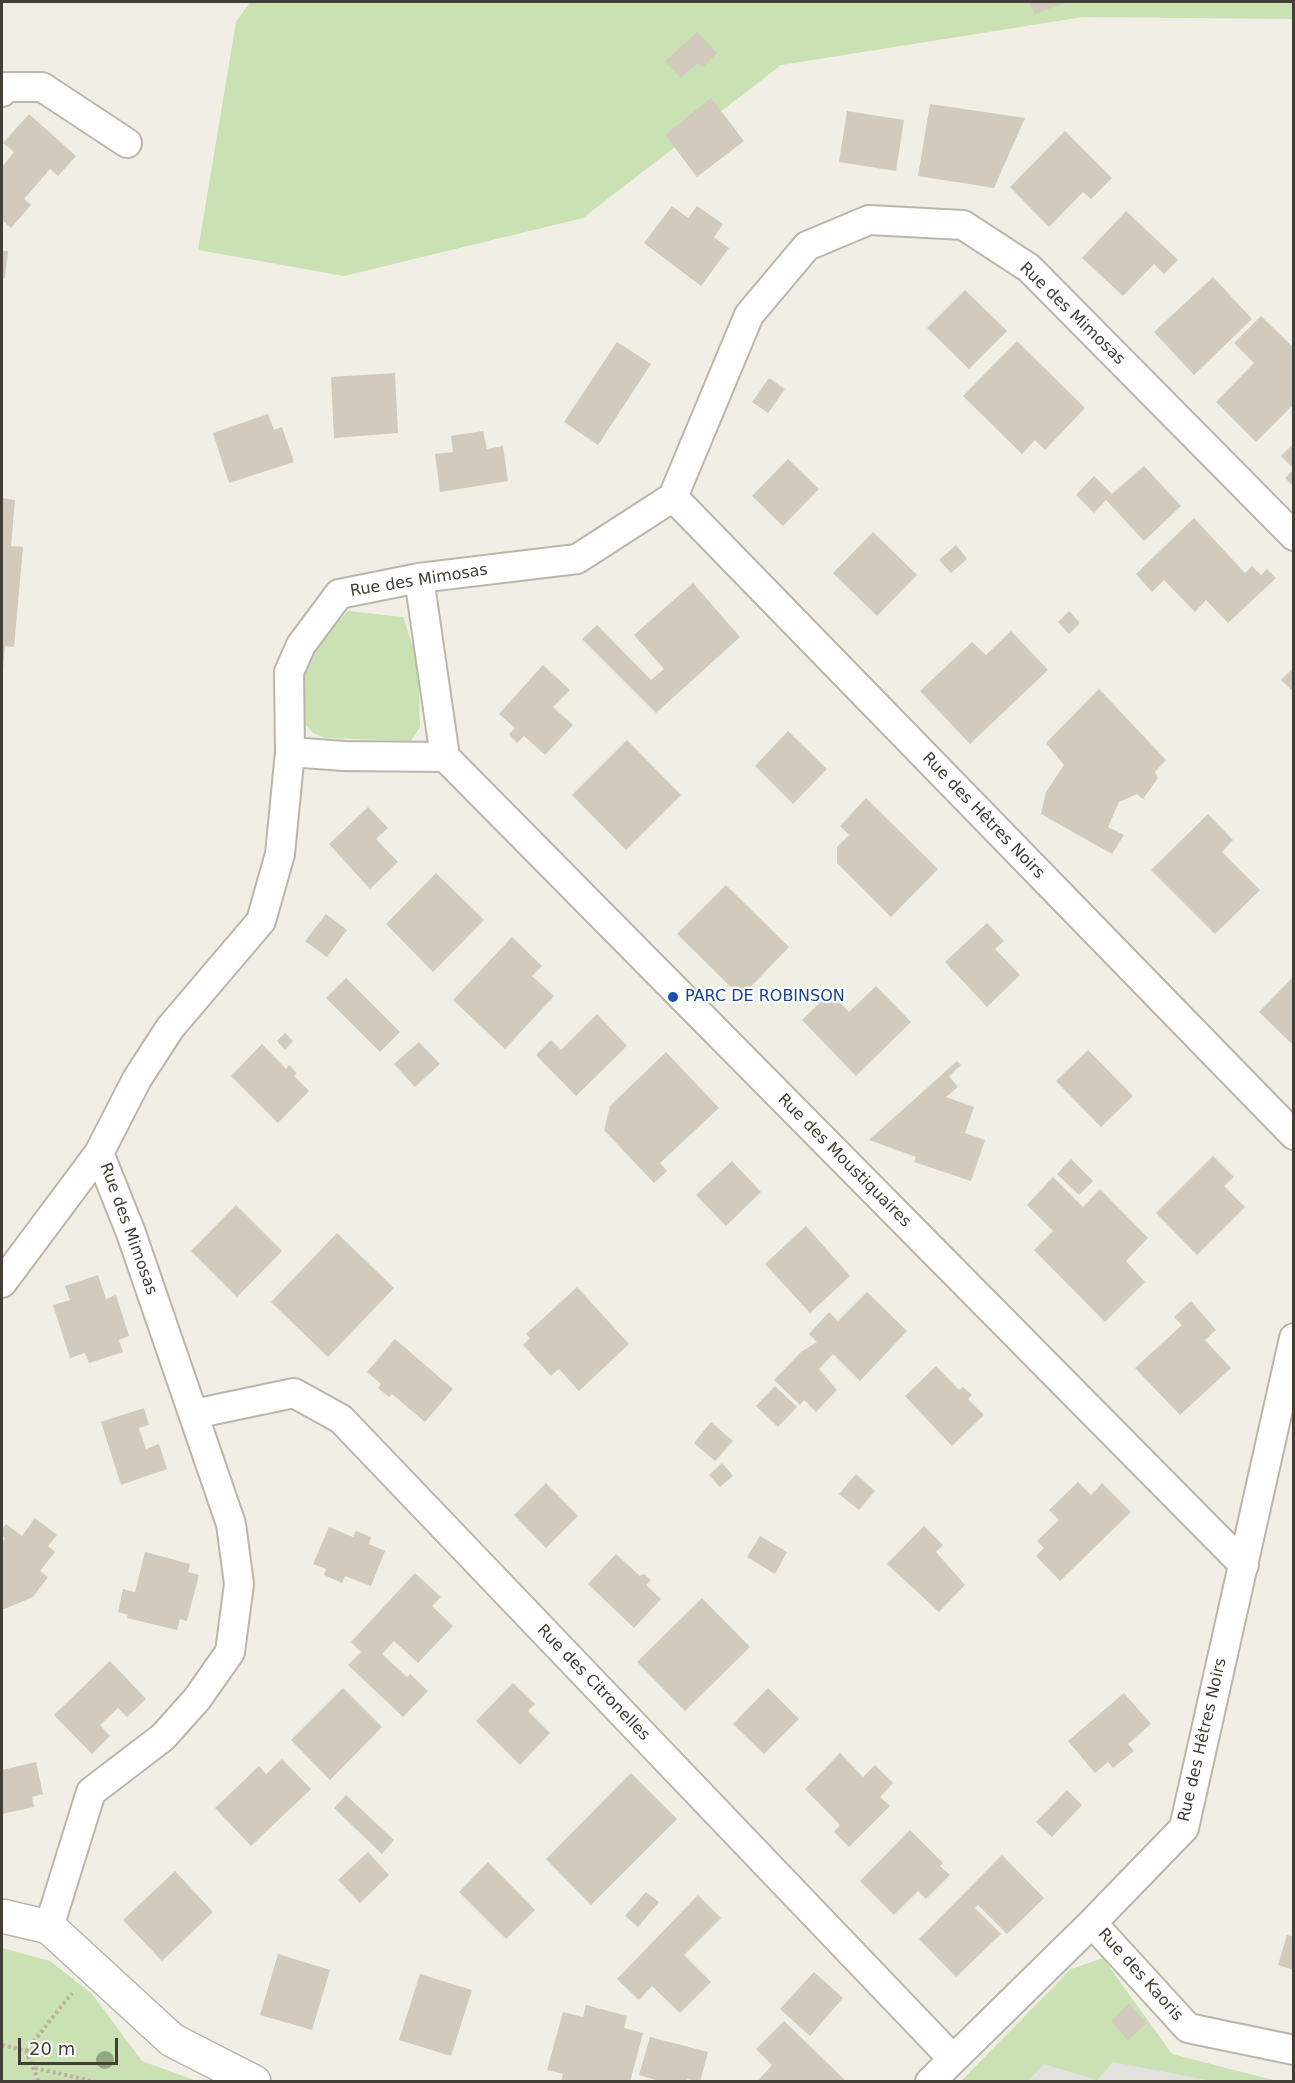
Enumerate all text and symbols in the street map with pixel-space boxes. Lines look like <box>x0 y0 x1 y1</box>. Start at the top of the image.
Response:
street label: Rue des Mimosas <box>1015 259 1129 369</box>
street label: Rue des Mimosas <box>349 561 489 601</box>
street label: Rue des Hêtres Noirs <box>918 749 1048 883</box>
place label: PARC DE ROBINSON <box>685 987 845 1007</box>
marker: PARC DE ROBINSON <box>666 990 680 1004</box>
street label: Rue des Moustiquaires <box>773 1090 915 1232</box>
street label: Rue des Mimosas <box>95 1160 161 1298</box>
street label: Rue des Citronelles <box>533 1621 653 1745</box>
street label: Rue des Hêtres Noirs <box>1175 1656 1231 1824</box>
street label: Rue des Kaoris <box>1093 1925 1187 2025</box>
scale bar <box>21 2026 122 2064</box>
text: 20 m <box>29 2038 75 2059</box>

